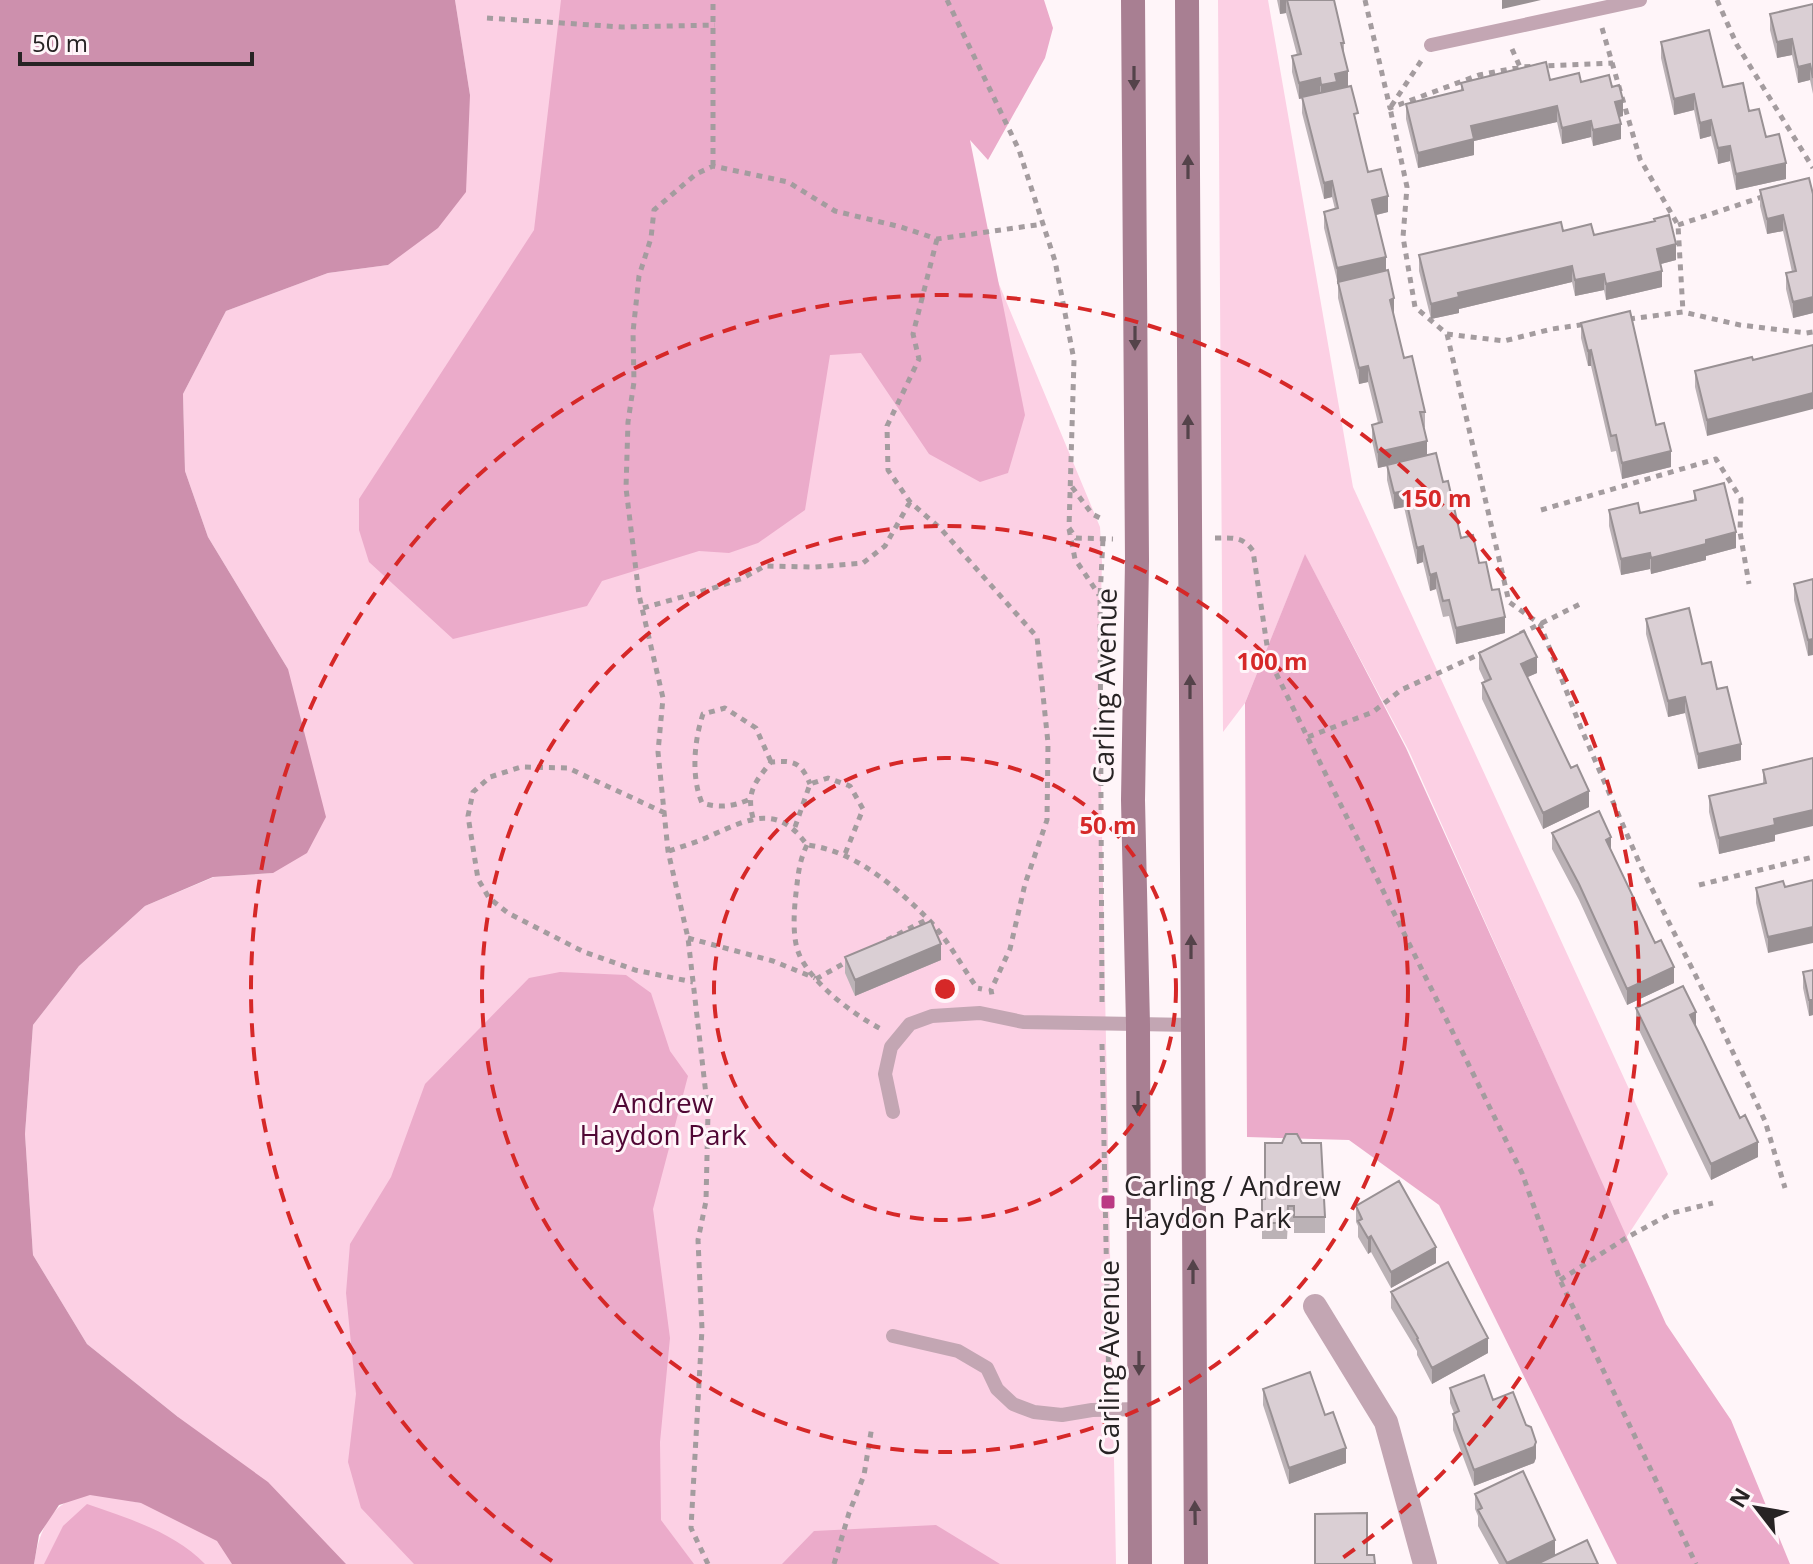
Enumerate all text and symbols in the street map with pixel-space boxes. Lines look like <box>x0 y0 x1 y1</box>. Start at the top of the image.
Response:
scale bar <box>20 16 252 66</box>
text: 50 m <box>32 26 88 59</box>
one-way arrow <box>1128 66 1140 91</box>
one-way arrow <box>1182 154 1194 179</box>
one-way arrow <box>1129 326 1141 351</box>
one-way arrow <box>1182 414 1194 439</box>
text: 150 m <box>1401 481 1471 514</box>
street label: Carling Avenue <box>1083 588 1125 784</box>
text: 100 m <box>1237 644 1307 677</box>
one-way arrow <box>1184 674 1197 699</box>
text: 50 m <box>1079 808 1137 841</box>
one-way arrow <box>1185 934 1197 959</box>
centre of rings <box>931 975 959 1003</box>
park label: Andrew Haydon Park <box>579 1083 747 1153</box>
one-way arrow <box>1132 1091 1144 1116</box>
place label: Carling / Andrew Haydon Park <box>1124 1166 1341 1236</box>
marker: Carling / Andrew Haydon Park <box>1099 1193 1117 1211</box>
one-way arrow <box>1187 1259 1199 1284</box>
street label: Carling Avenue <box>1089 1260 1127 1456</box>
one-way arrow <box>1133 1351 1145 1376</box>
north arrow <box>1717 1468 1797 1548</box>
text: N <box>1722 1482 1756 1513</box>
one-way arrow <box>1188 1500 1201 1525</box>

